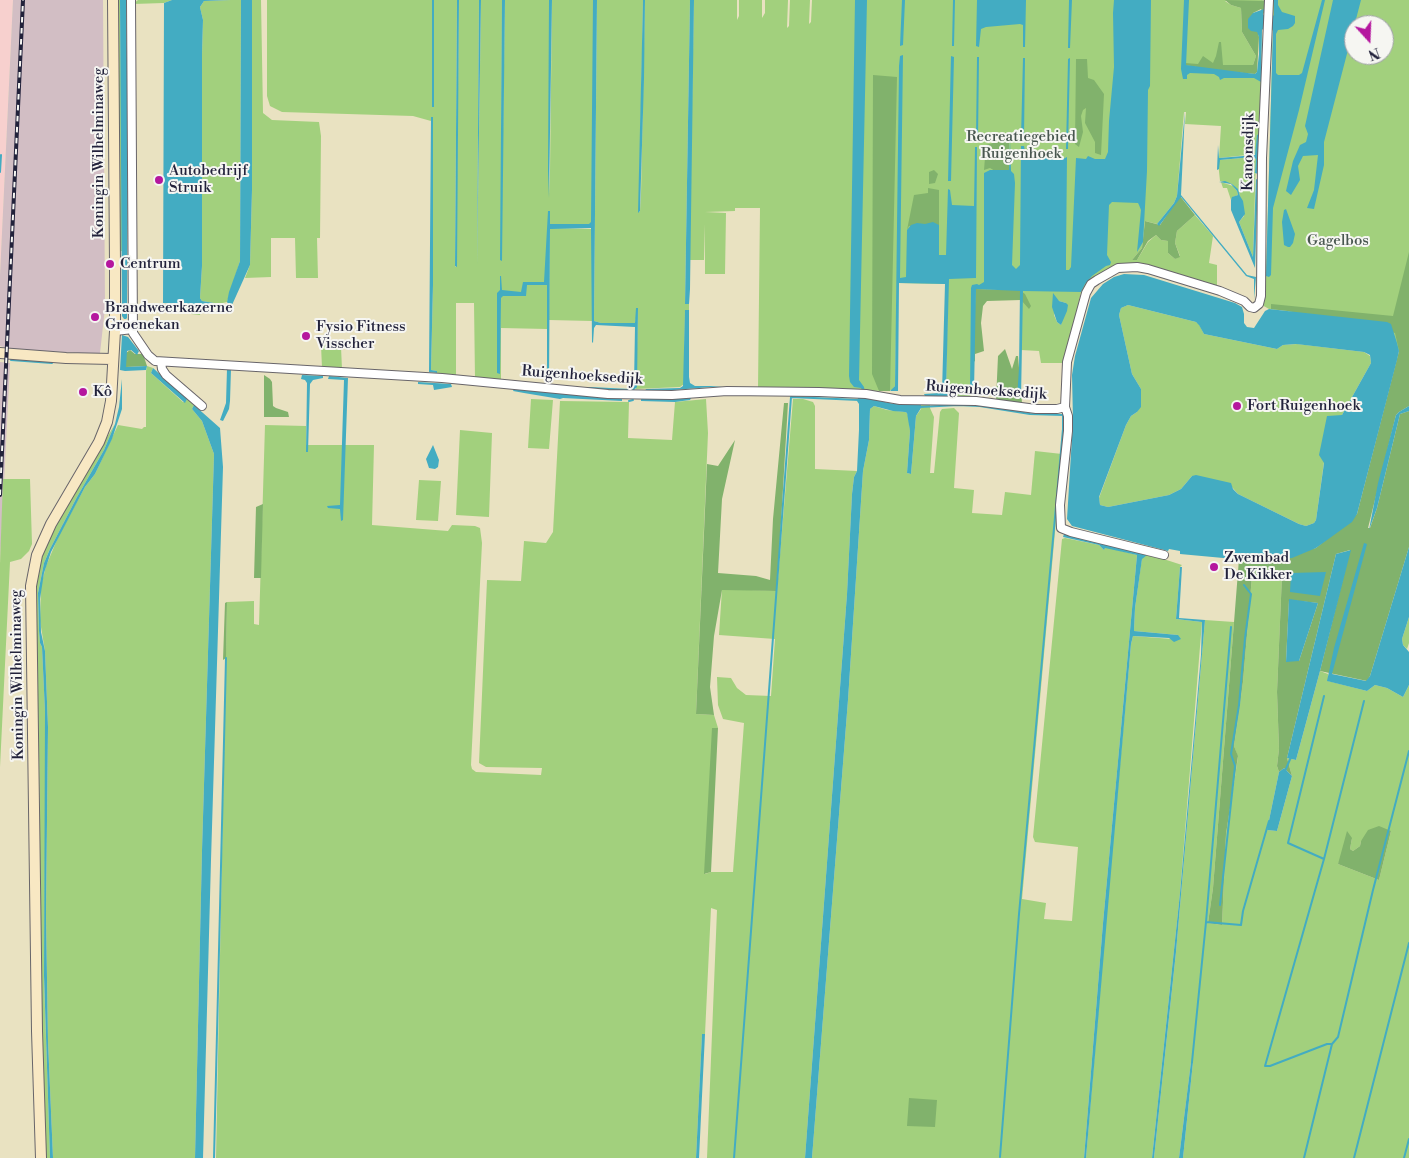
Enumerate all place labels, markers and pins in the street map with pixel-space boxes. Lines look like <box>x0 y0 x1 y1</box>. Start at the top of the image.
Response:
place label: Autobedrijf Struik <box>169 162 248 197</box>
marker: Autobedrijf Struik <box>153 174 165 186</box>
place label: Centrum <box>120 255 181 273</box>
marker: Centrum <box>104 258 116 270</box>
place label: Brandweerkazerne Groenekan <box>105 299 233 334</box>
marker: Brandweerkazerne Groenekan <box>89 311 101 323</box>
place label: Fysio Fitness Visscher <box>316 318 406 353</box>
marker: Fysio Fitness Visscher <box>300 330 312 342</box>
place label: Kô <box>93 383 112 401</box>
marker: Kô <box>77 386 89 398</box>
place label: Fort Ruigenhoek <box>1247 397 1360 415</box>
marker: Fort Ruigenhoek <box>1231 400 1243 412</box>
place label: Zwembad De Kikker <box>1224 549 1292 584</box>
marker: Zwembad De Kikker <box>1208 561 1220 573</box>

